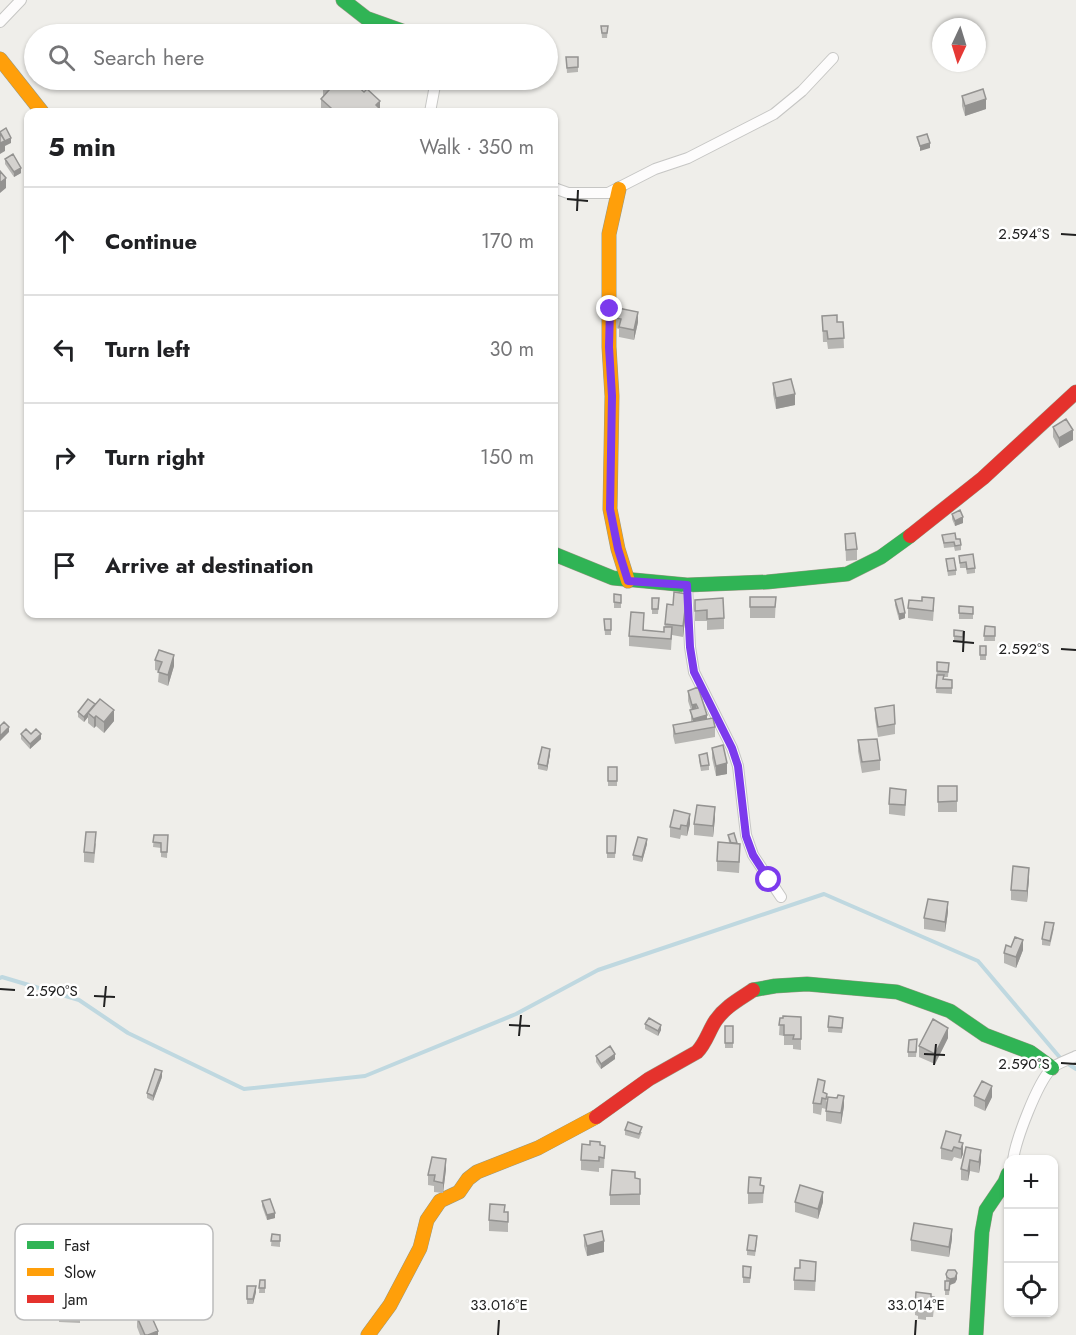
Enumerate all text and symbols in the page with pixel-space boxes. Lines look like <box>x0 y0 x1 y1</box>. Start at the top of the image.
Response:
north arrow <box>932 18 986 72</box>
search box <box>24 24 558 90</box>
icon: search <box>45 41 78 74</box>
text: Search here <box>93 41 204 73</box>
text: 5 min <box>48 128 116 166</box>
text: Walk · 350 m <box>419 133 534 162</box>
text: 2.594°S <box>998 223 1050 245</box>
icon: ahead <box>48 225 81 258</box>
text: Continue <box>105 225 197 257</box>
text: 170 m <box>481 227 534 256</box>
route end <box>596 295 622 321</box>
icon: left <box>48 333 81 366</box>
text: Turn left <box>105 333 190 365</box>
text: 30 m <box>489 335 534 364</box>
icon: right <box>48 441 81 474</box>
text: Turn right <box>105 441 205 473</box>
text: 150 m <box>480 443 534 472</box>
icon: arrive <box>48 549 81 582</box>
text: Arrive at destination <box>105 549 314 581</box>
text: 2.592°S <box>998 638 1050 660</box>
route start <box>755 866 781 892</box>
text: 2.590°S <box>26 980 78 1002</box>
text: 2.590°S <box>998 1053 1050 1075</box>
map controls <box>1004 1155 1058 1317</box>
button: + <box>1004 1155 1058 1209</box>
button: − <box>1004 1209 1058 1263</box>
legend <box>15 1224 213 1320</box>
text: Fast <box>64 1234 90 1257</box>
text: Slow <box>64 1261 96 1284</box>
button: locate <box>1004 1263 1058 1317</box>
text: Jam <box>62 1288 88 1311</box>
text: 33.016°E <box>470 1294 528 1316</box>
text: 33.014°E <box>887 1294 945 1316</box>

